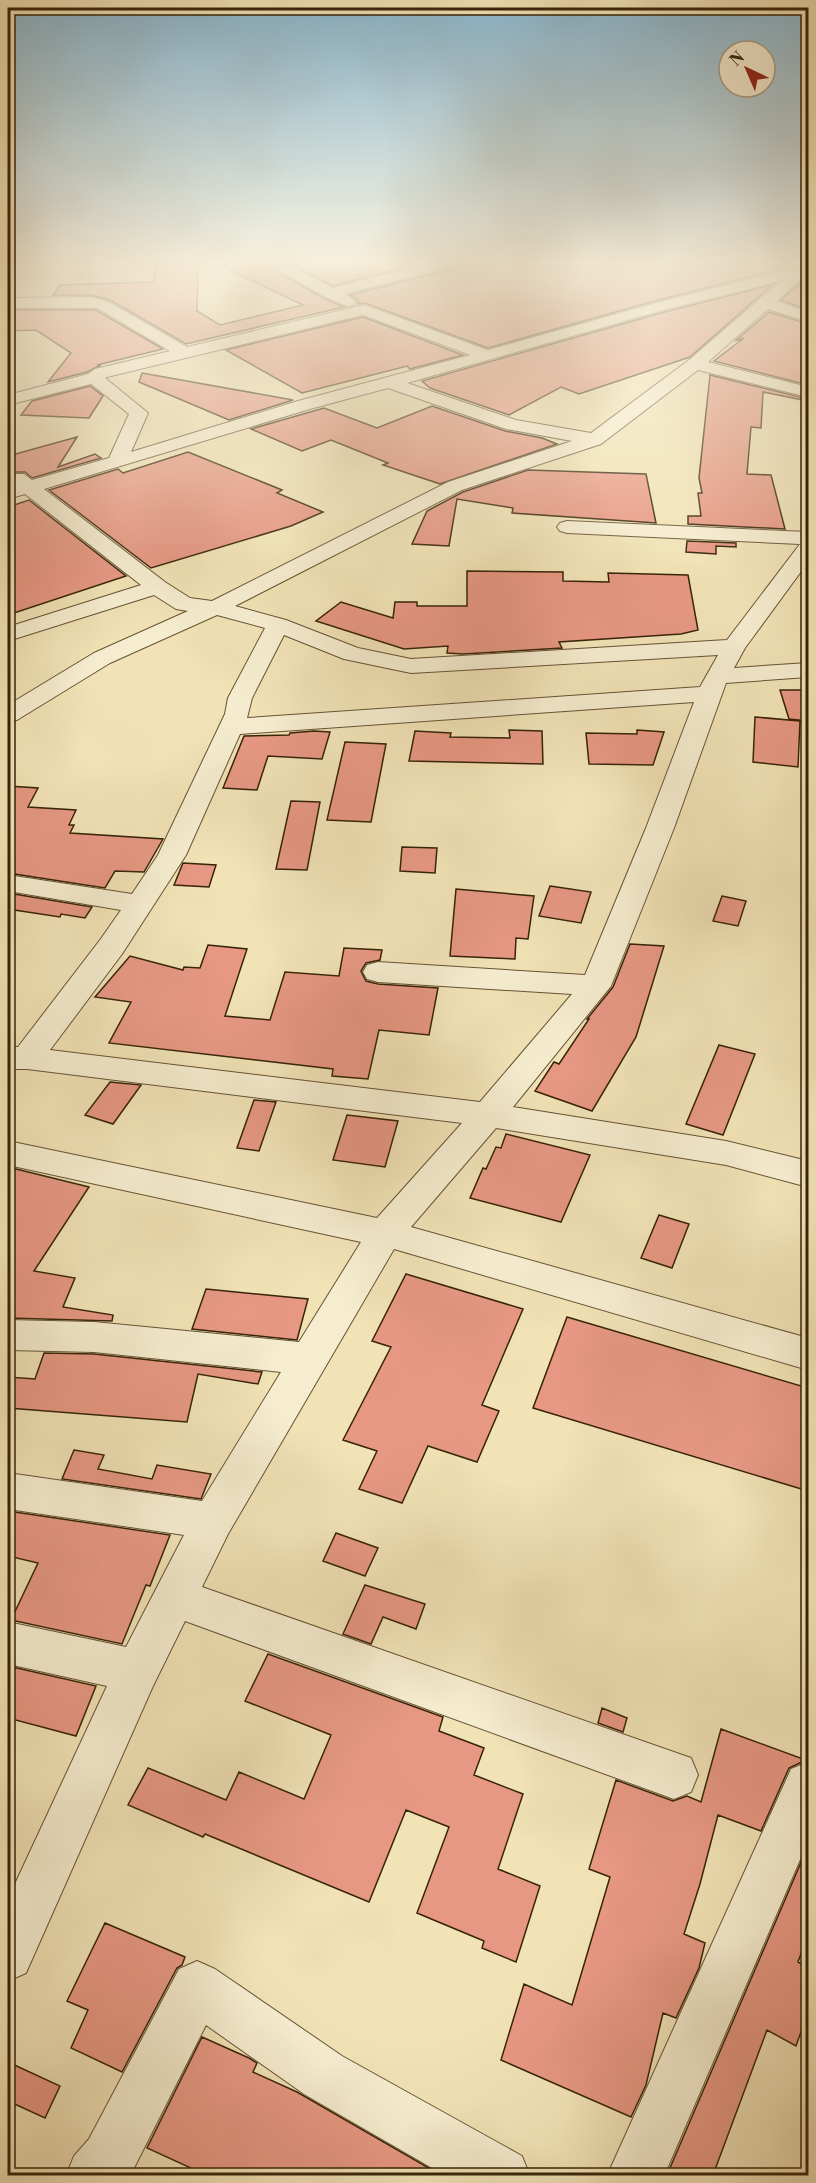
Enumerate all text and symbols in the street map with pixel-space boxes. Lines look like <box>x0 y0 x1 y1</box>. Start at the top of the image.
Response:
north arrow <box>717 39 777 99</box>
text: N <box>726 47 749 71</box>

